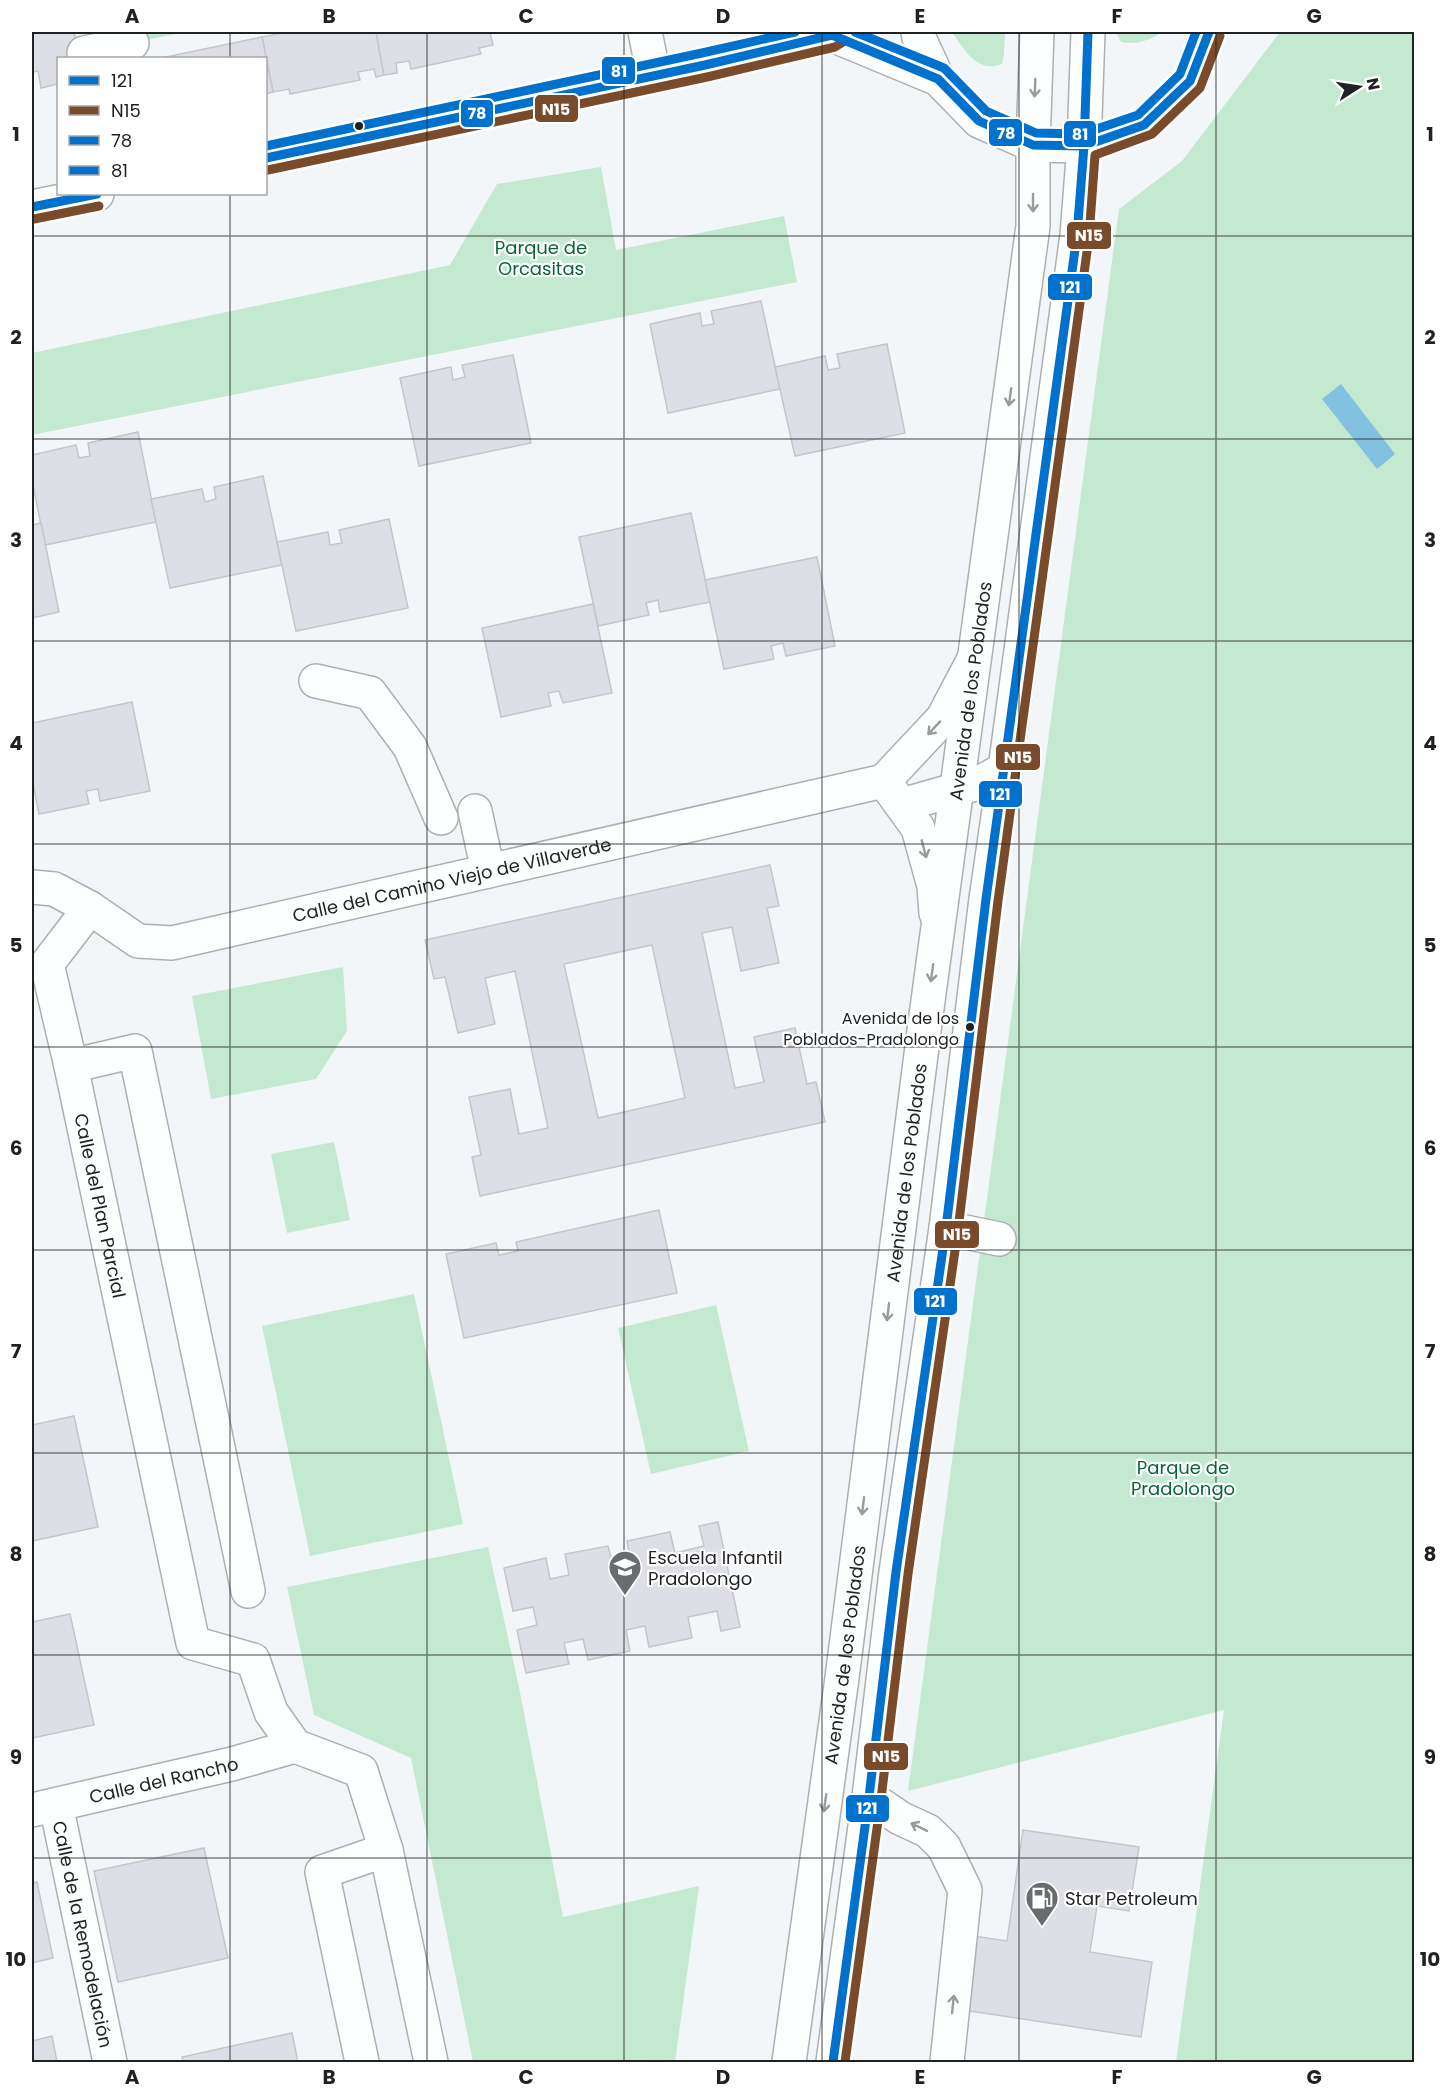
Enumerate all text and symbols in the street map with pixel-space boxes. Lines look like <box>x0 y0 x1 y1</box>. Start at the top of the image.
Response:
text: A <box>125 2 140 30</box>
text: B <box>322 2 336 30</box>
text: C <box>518 2 534 30</box>
text: D <box>716 2 730 30</box>
text: E <box>915 2 925 30</box>
text: F <box>1112 2 1123 30</box>
text: G <box>1306 2 1322 30</box>
line badge: 81 <box>601 56 636 85</box>
legend <box>57 57 267 195</box>
north arrow <box>1329 57 1389 117</box>
text: 81 <box>611 60 627 83</box>
text: 121 <box>111 68 133 93</box>
text: N <box>1361 76 1386 92</box>
one-way arrow <box>1029 78 1040 98</box>
line badge: N15 <box>534 94 579 123</box>
text: N15 <box>111 98 141 123</box>
text: N15 <box>542 98 570 121</box>
line badge: 78 <box>460 99 494 128</box>
text: 78 <box>468 102 486 125</box>
line badge: 78 <box>988 118 1023 147</box>
text: 1 <box>12 120 20 148</box>
unlabelled marker <box>353 120 365 132</box>
line badge: 81 <box>1063 120 1097 148</box>
text: 1 <box>1426 120 1434 148</box>
text: 78 <box>997 122 1015 145</box>
text: 81 <box>1072 123 1088 146</box>
text: 78 <box>111 128 132 153</box>
text: 81 <box>111 158 128 183</box>
one-way arrow <box>1027 193 1039 213</box>
line badge: N15 <box>1066 221 1112 250</box>
text: N15 <box>1075 224 1103 247</box>
park label: Parque de Orcasitas <box>495 235 587 281</box>
line badge: 121 <box>1047 273 1093 301</box>
text: 121 <box>1059 276 1081 299</box>
text: 2 <box>10 323 22 351</box>
text: 2 <box>1424 323 1436 351</box>
one-way arrow <box>1004 386 1015 406</box>
text: 3 <box>10 526 22 554</box>
text: 3 <box>1424 526 1436 554</box>
street label: Avenida de los Poblados <box>943 580 997 802</box>
one-way arrow <box>927 720 941 735</box>
text: 4 <box>9 729 23 757</box>
text: 4 <box>1423 729 1437 757</box>
line badge: N15 <box>995 743 1041 771</box>
text: N15 <box>1004 746 1032 769</box>
line badge: 121 <box>978 780 1023 808</box>
text: 121 <box>989 783 1011 806</box>
street label: Calle del Camino Viejo de Villaverde <box>290 831 614 928</box>
one-way arrow <box>919 839 930 858</box>
text: 5 <box>10 931 23 959</box>
text: 5 <box>1424 931 1437 959</box>
one-way arrow <box>927 963 938 983</box>
place label: Avenida de los Poblados-Pradolongo <box>783 1007 959 1051</box>
marker: Avenida de los Poblados-Pradolongo <box>964 1021 976 1033</box>
street label: Avenida de los Poblados <box>880 1062 932 1284</box>
street label: Calle del Plan Parcial <box>69 1111 132 1300</box>
text: 6 <box>10 1134 22 1162</box>
text: 6 <box>1424 1134 1436 1162</box>
line badge: N15 <box>934 1220 980 1249</box>
text: N15 <box>943 1223 971 1246</box>
line badge: 121 <box>913 1287 958 1316</box>
text: 121 <box>924 1290 946 1313</box>
one-way arrow <box>882 1302 893 1322</box>
text: 7 <box>11 1337 22 1365</box>
text: 7 <box>1425 1337 1436 1365</box>
park label: Parque de Pradolongo <box>1131 1455 1235 1501</box>
one-way arrow <box>858 1495 869 1515</box>
text: 8 <box>10 1540 22 1568</box>
text: 8 <box>1424 1540 1436 1568</box>
street label: Avenida de los Poblados <box>818 1544 871 1766</box>
place label: Escuela Infantil Pradolongo <box>648 1545 783 1591</box>
school or university icon: Escuela Infantil Pradolongo <box>607 1549 643 1596</box>
line badge: N15 <box>863 1742 909 1771</box>
text: 9 <box>10 1743 22 1771</box>
text: 9 <box>1424 1743 1436 1771</box>
text: N15 <box>872 1745 900 1768</box>
street label: Calle del Rancho <box>87 1750 241 1809</box>
one-way arrow <box>819 1793 830 1813</box>
line badge: 121 <box>845 1794 890 1823</box>
text: 121 <box>856 1797 878 1820</box>
street label: Calle de la Remodelación <box>47 1819 119 2050</box>
one-way arrow <box>911 1821 928 1833</box>
fuel station icon: Star Petroleum <box>1024 1880 1060 1927</box>
place label: Star Petroleum <box>1065 1886 1198 1911</box>
text: 10 <box>6 1945 26 1973</box>
text: 10 <box>1420 1945 1440 1973</box>
one-way arrow <box>948 1995 959 2015</box>
text: A <box>125 2063 140 2091</box>
text: B <box>322 2063 336 2091</box>
text: C <box>518 2063 534 2091</box>
text: D <box>716 2063 730 2091</box>
text: E <box>915 2063 925 2091</box>
text: F <box>1112 2063 1123 2091</box>
text: G <box>1306 2063 1322 2091</box>

